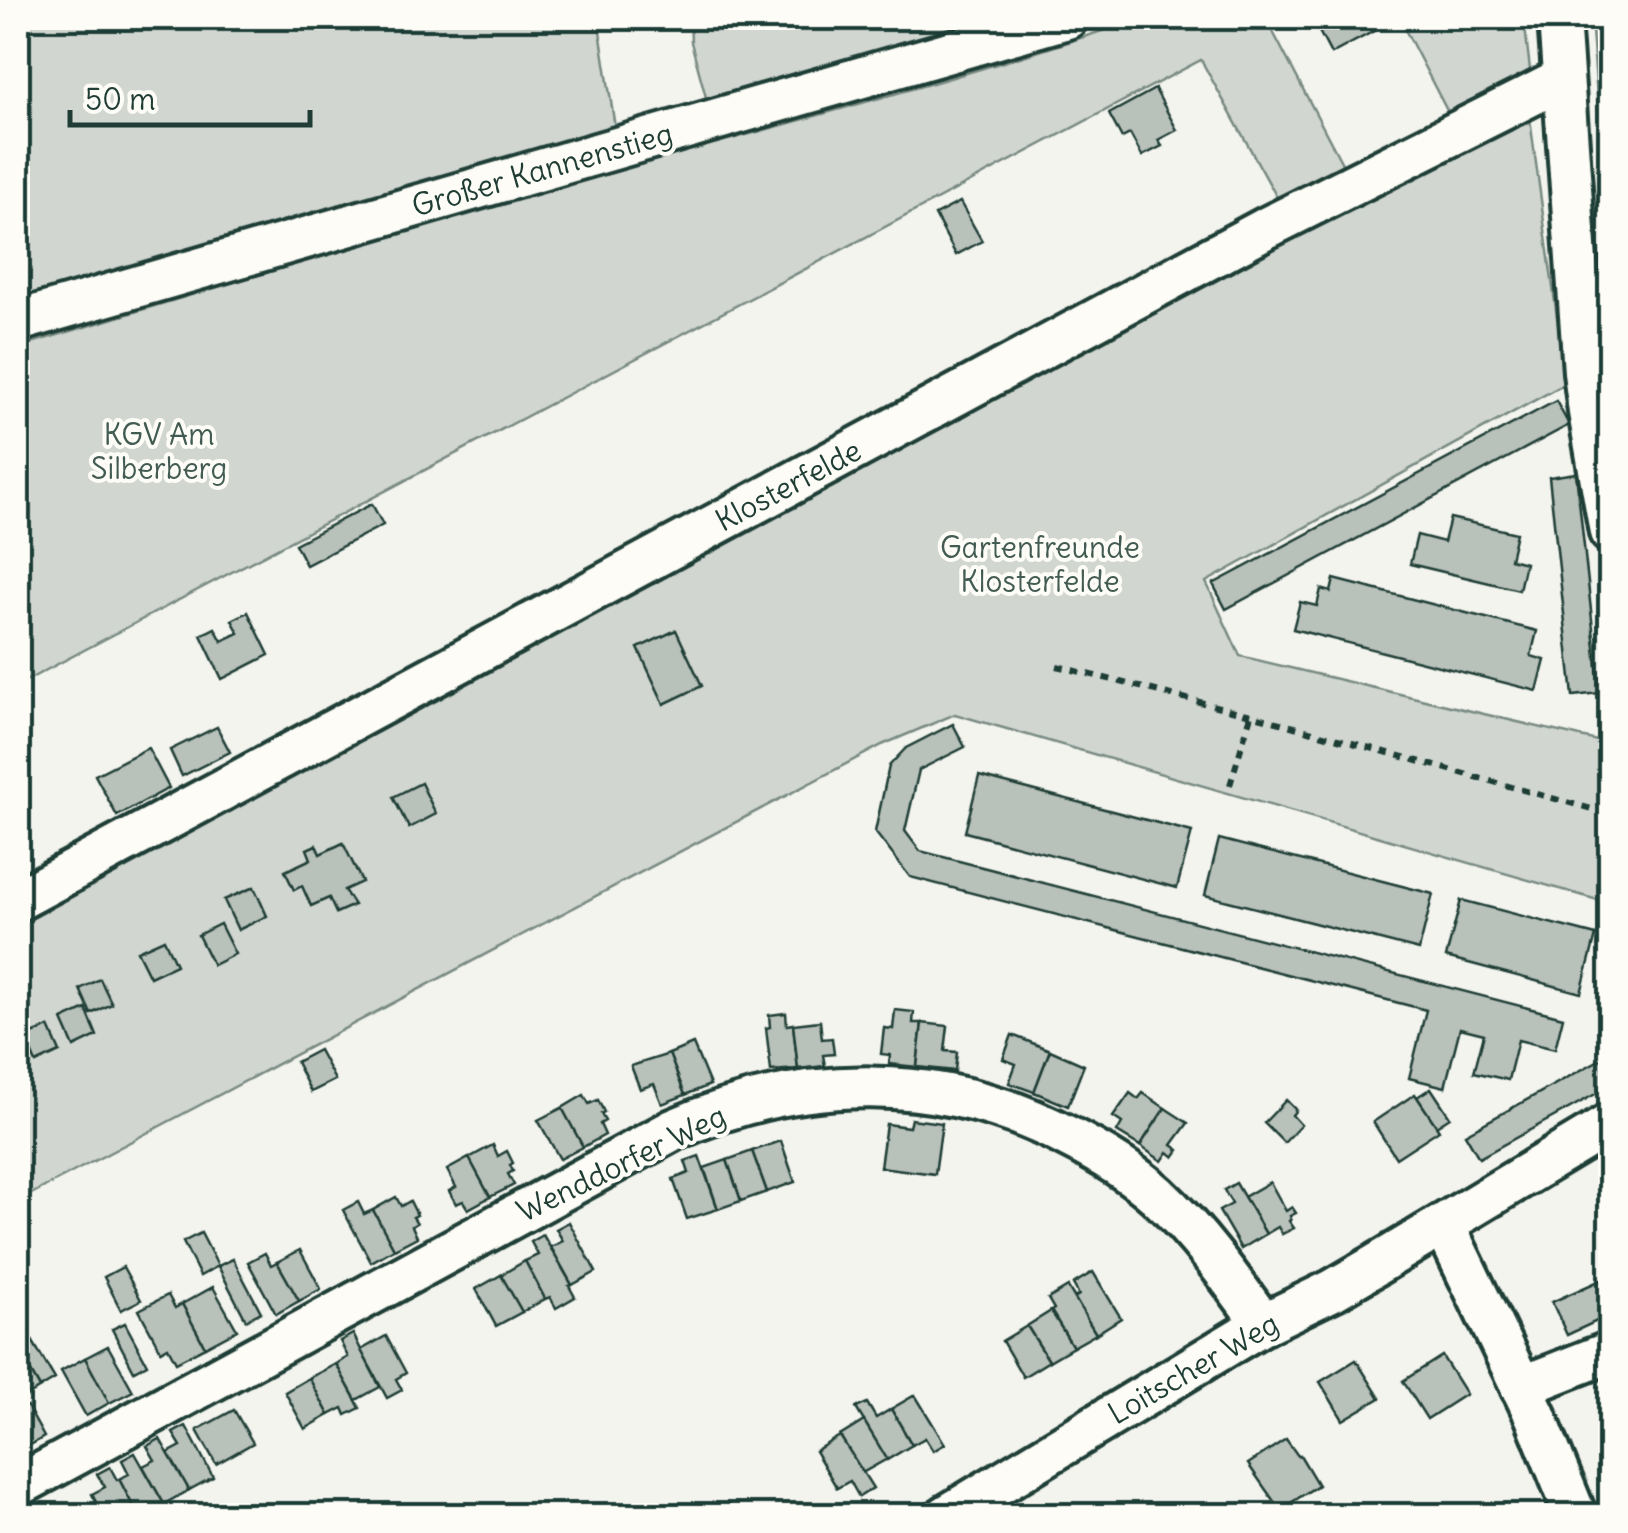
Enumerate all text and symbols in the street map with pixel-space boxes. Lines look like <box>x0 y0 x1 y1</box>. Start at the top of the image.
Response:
scale bar <box>70 65 310 127</box>
text: 50 m <box>85 80 155 118</box>
street label: Großer Kannenstieg <box>407 114 677 224</box>
park label: KGV Am Silberberg <box>91 415 227 487</box>
street label: Klosterfelde <box>709 431 867 539</box>
park label: Gartenfreunde Klosterfelde <box>940 528 1140 600</box>
street label: Wenddorfer Weg <box>510 1096 732 1230</box>
street label: Loitscher Weg <box>1101 1304 1285 1432</box>

